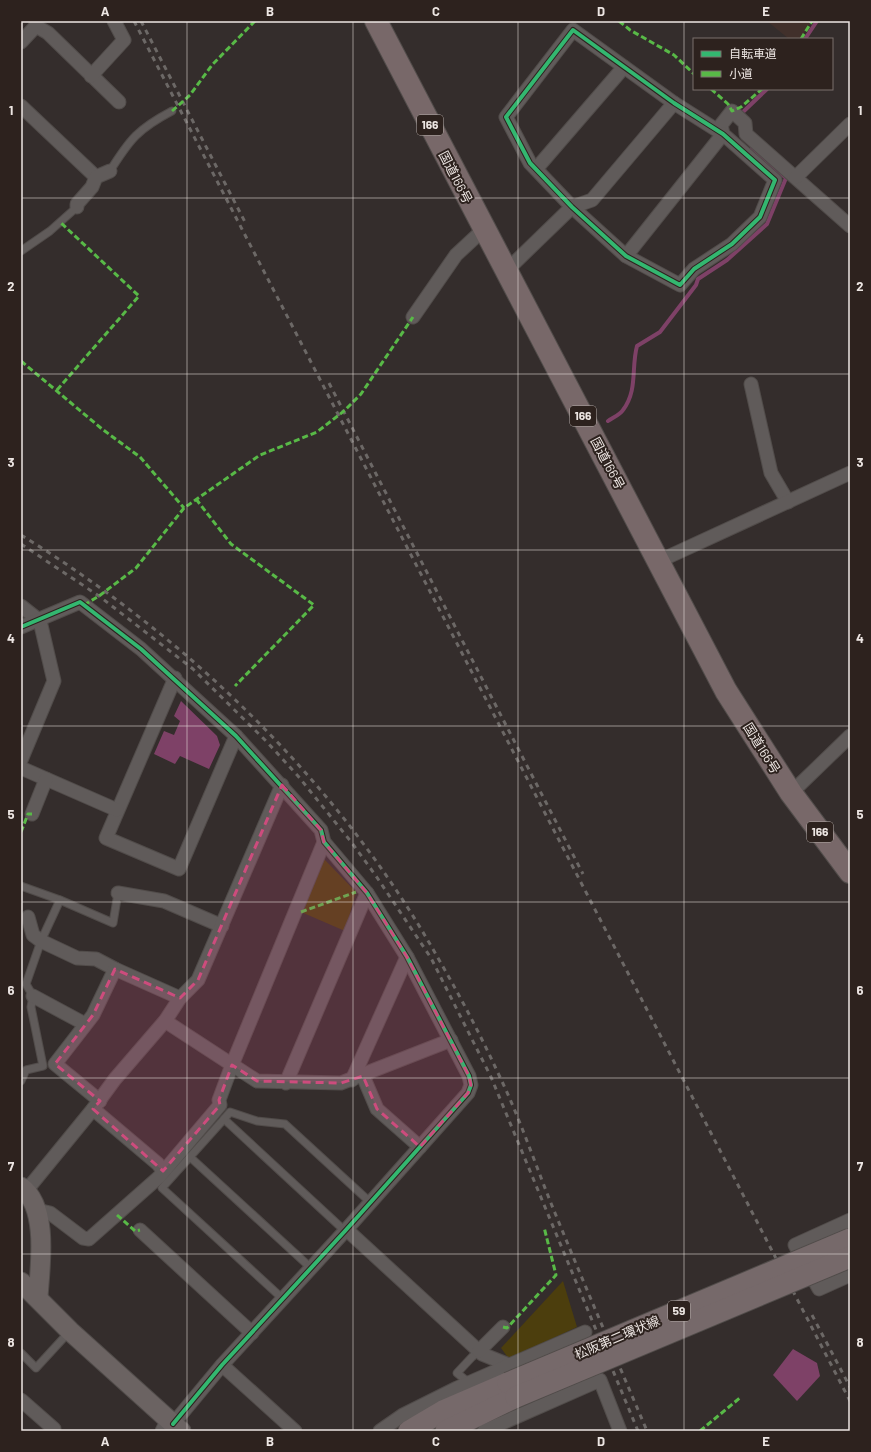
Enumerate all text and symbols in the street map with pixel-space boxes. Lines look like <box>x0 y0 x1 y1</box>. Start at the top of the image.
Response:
text: A <box>101 3 110 19</box>
text: B <box>266 3 274 19</box>
text: C <box>432 3 440 19</box>
text: D <box>597 3 605 19</box>
text: E <box>762 3 770 19</box>
legend <box>693 38 833 90</box>
text: 自転車道 <box>729 46 777 60</box>
text: 小道 <box>729 66 753 80</box>
text: 1 <box>9 102 13 118</box>
text: 1 <box>858 102 862 118</box>
road number: 166 <box>417 115 443 135</box>
street label: 国道166号 <box>436 148 476 206</box>
text: 2 <box>7 278 15 294</box>
text: 2 <box>856 278 864 294</box>
road number: 166 <box>570 406 596 426</box>
street label: 国道166号 <box>588 434 628 492</box>
text: 3 <box>7 454 15 470</box>
text: 3 <box>856 454 864 470</box>
text: 4 <box>7 630 15 646</box>
text: 4 <box>856 630 864 646</box>
street label: 国道166号 <box>740 720 784 776</box>
text: 5 <box>7 806 15 822</box>
text: 5 <box>856 806 864 822</box>
road number: 166 <box>807 822 833 842</box>
text: 6 <box>8 982 15 998</box>
text: 6 <box>857 982 864 998</box>
text: 7 <box>8 1158 15 1174</box>
text: 7 <box>857 1158 864 1174</box>
road number: 59 <box>668 1301 690 1321</box>
street label: 松阪第二環状線 <box>572 1312 662 1362</box>
text: 8 <box>7 1334 15 1350</box>
text: 8 <box>856 1334 864 1350</box>
text: A <box>101 1433 110 1449</box>
text: B <box>266 1433 274 1449</box>
text: C <box>432 1433 440 1449</box>
text: D <box>597 1433 605 1449</box>
text: E <box>762 1433 770 1449</box>

